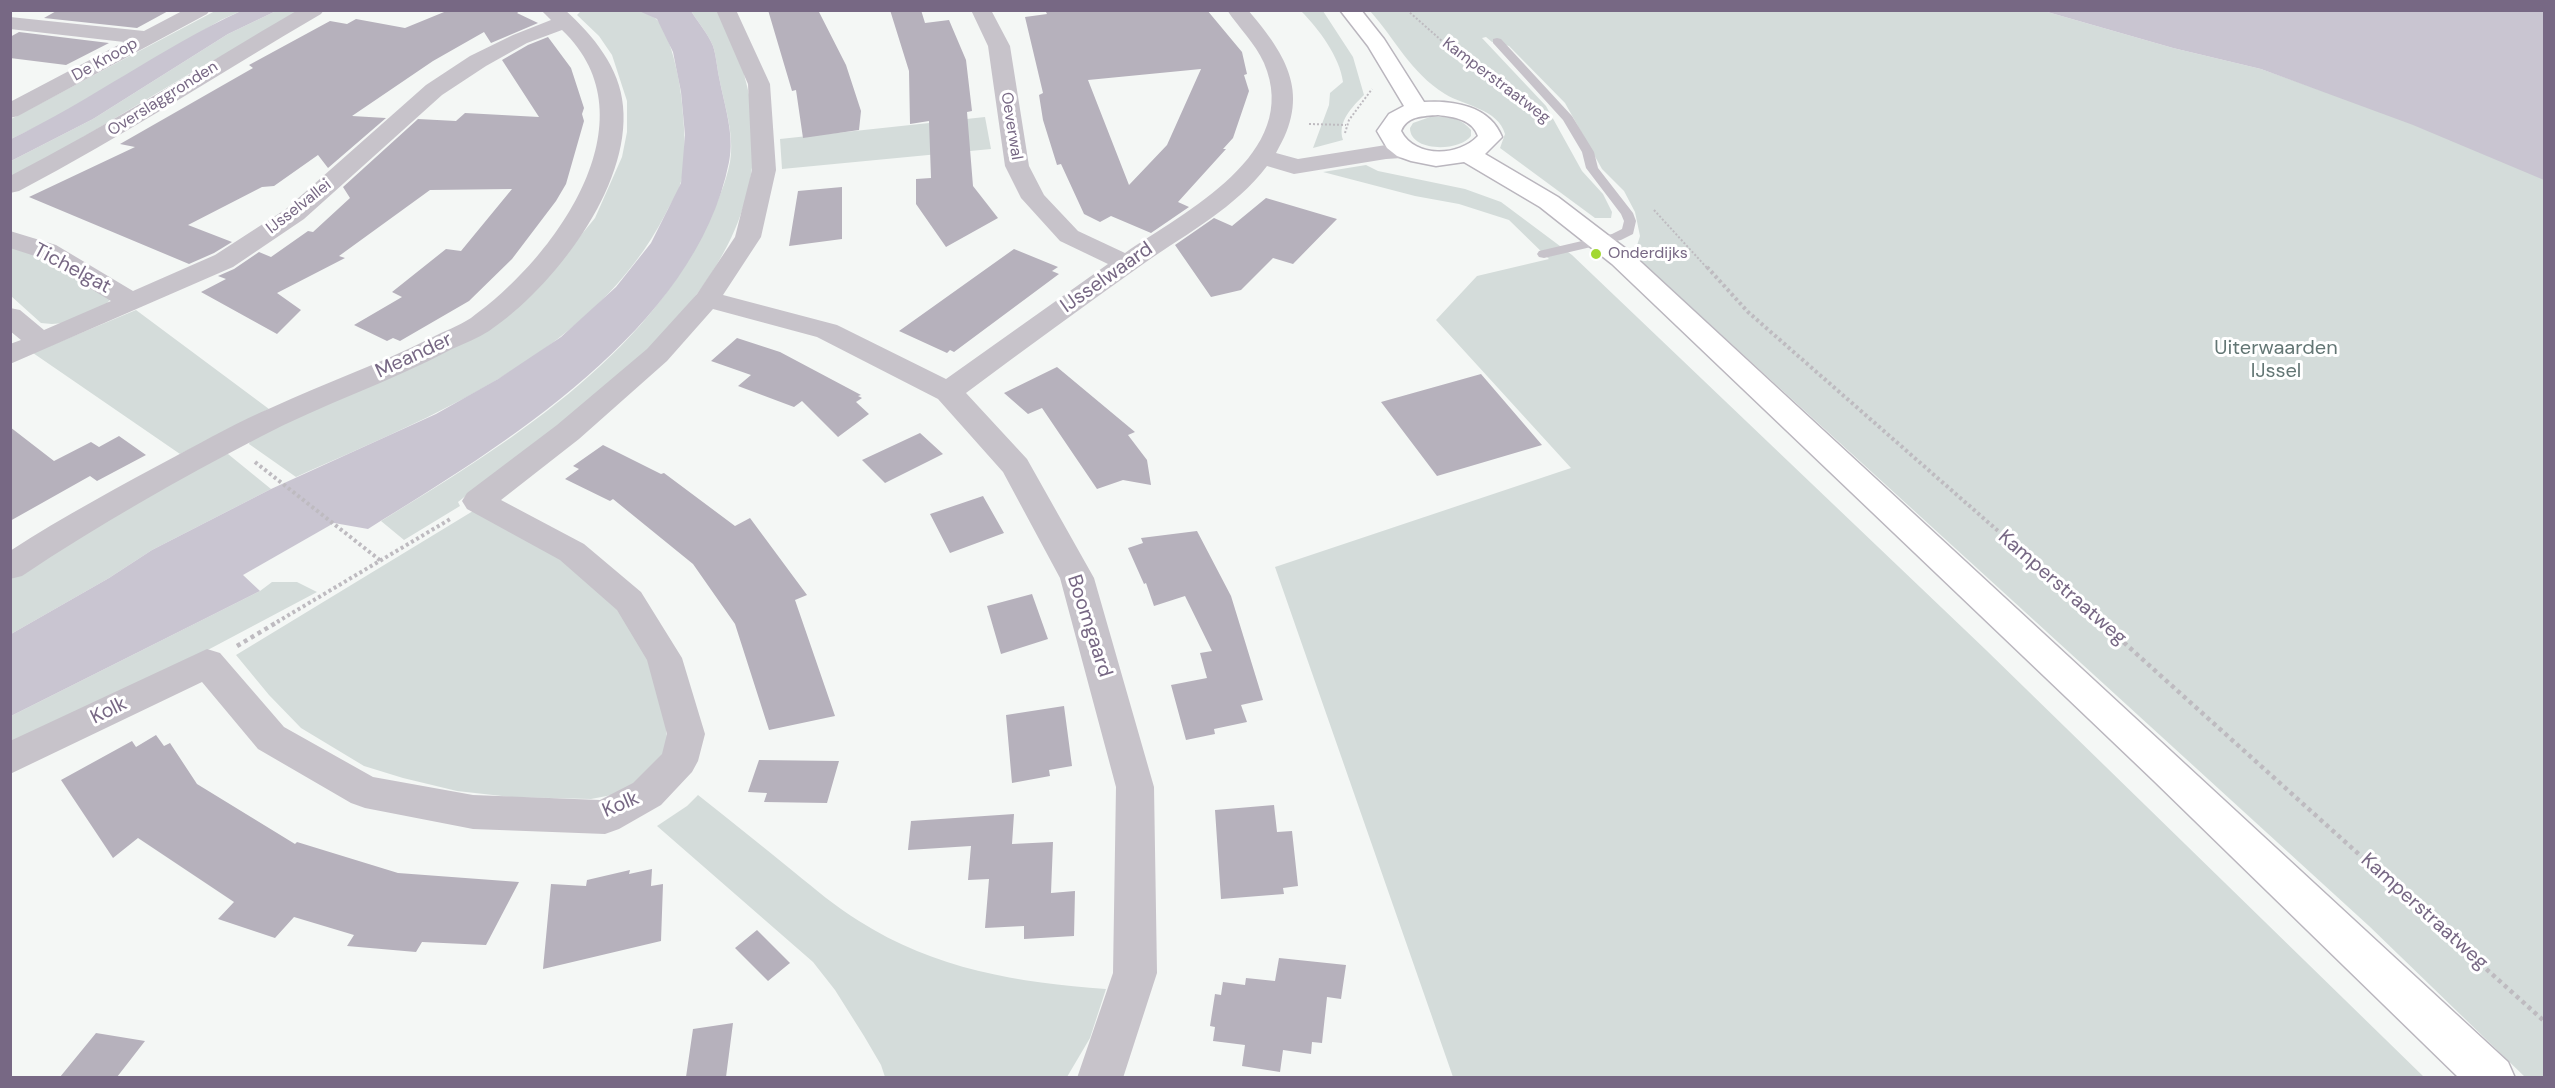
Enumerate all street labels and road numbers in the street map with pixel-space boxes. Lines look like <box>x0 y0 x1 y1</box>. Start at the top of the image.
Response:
street label: De Knoop <box>69 34 141 86</box>
street label: Kamperstraatweg <box>1438 34 1554 128</box>
street label: Overslaggronden <box>104 57 222 141</box>
street label: Oeverwal <box>996 91 1026 161</box>
street label: IJsselvallei <box>263 176 335 238</box>
street label: IJsselwaard <box>1056 238 1158 318</box>
street label: Tichelgat <box>29 239 115 299</box>
street label: Meander <box>372 328 456 384</box>
street label: Kamperstraatweg <box>1993 526 2131 650</box>
street label: Boomgaard <box>1061 572 1117 680</box>
street label: Kolk <box>87 692 131 730</box>
street label: Kolk <box>599 787 643 823</box>
street label: Kamperstraatweg <box>2356 849 2492 975</box>

